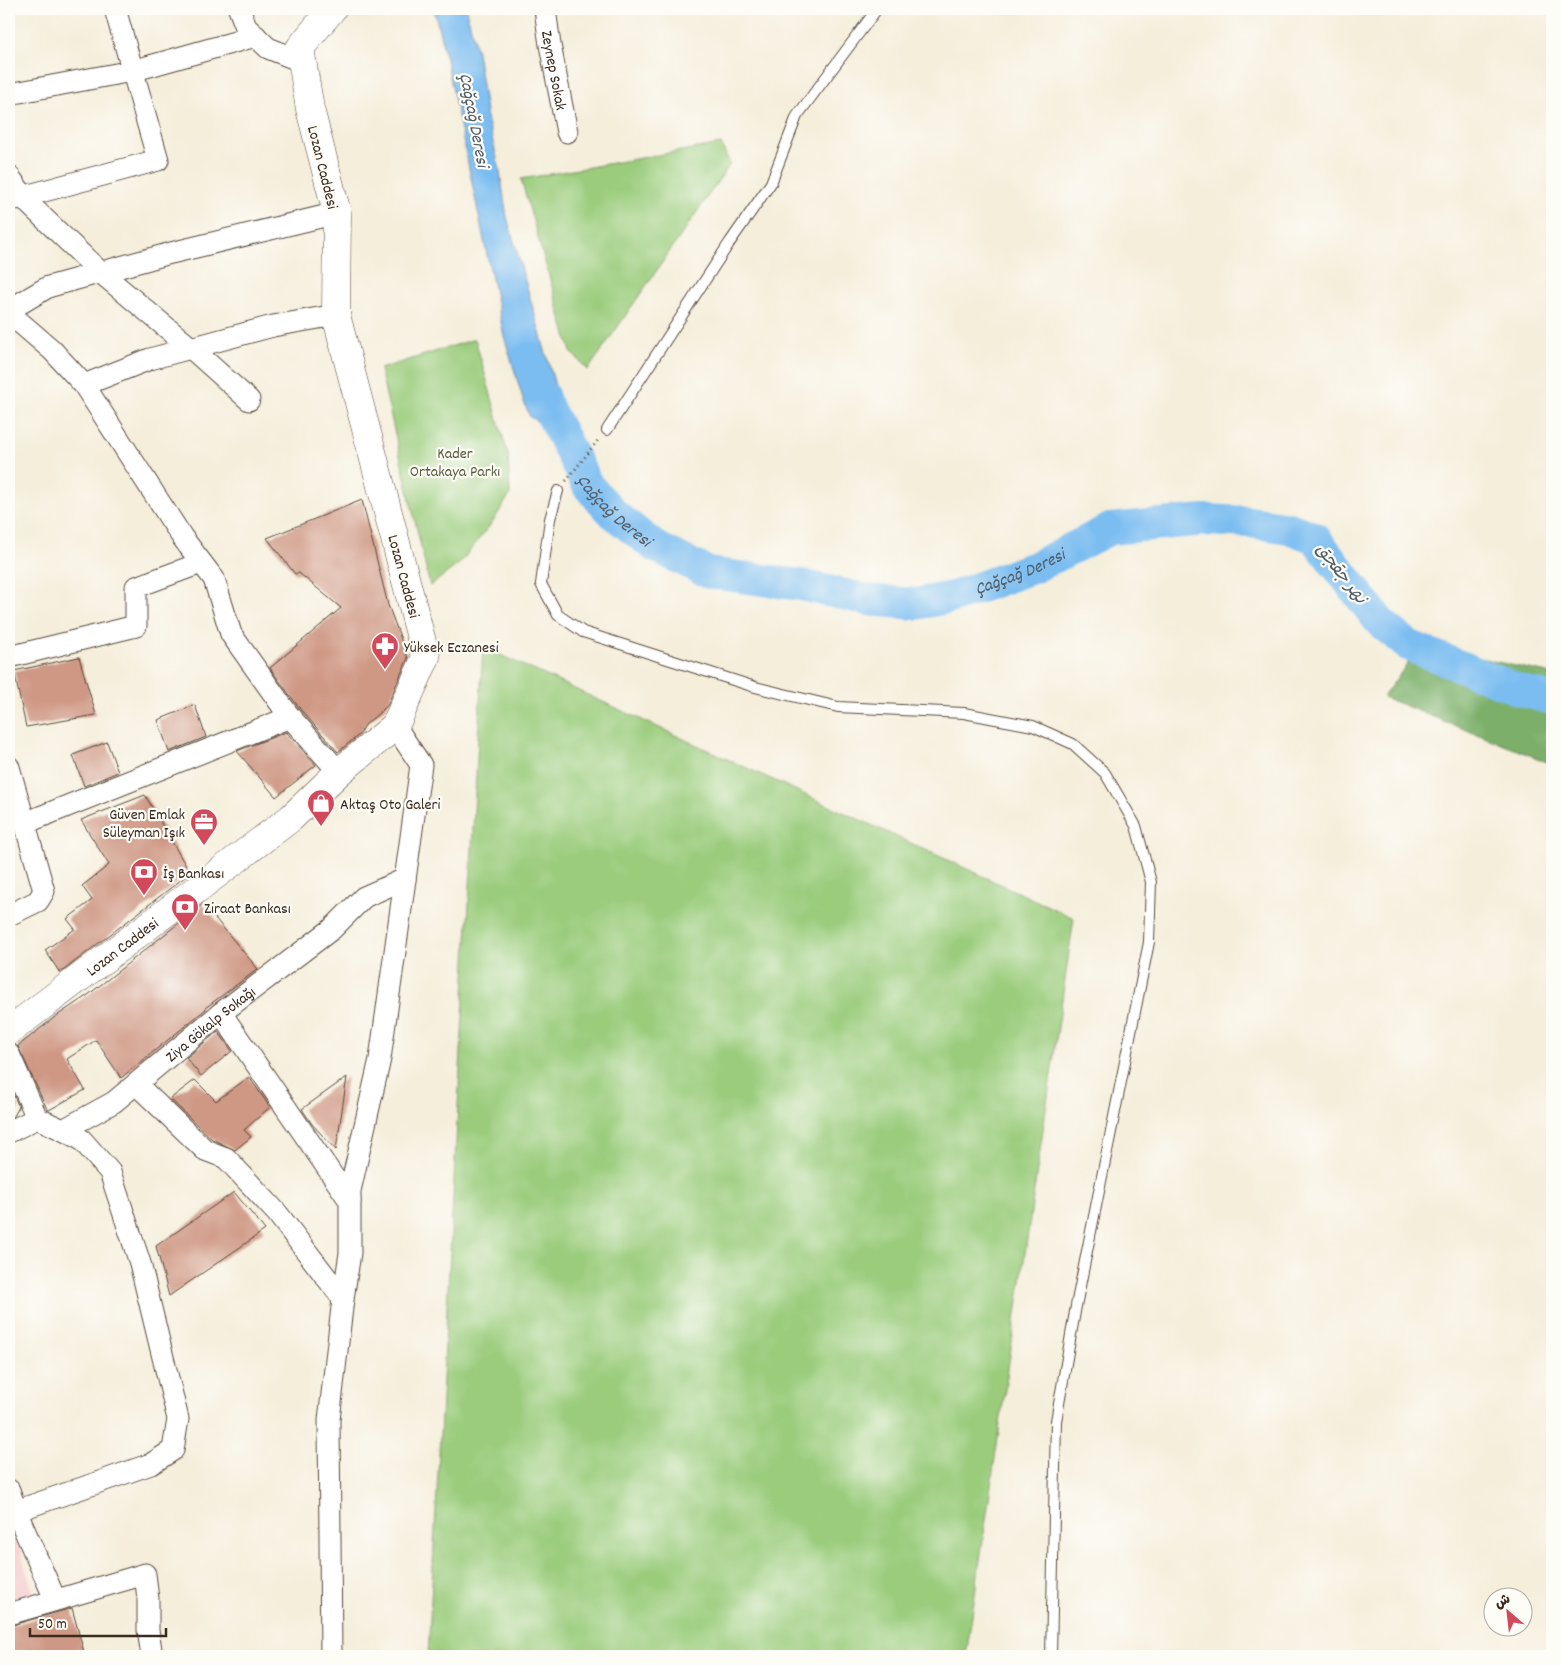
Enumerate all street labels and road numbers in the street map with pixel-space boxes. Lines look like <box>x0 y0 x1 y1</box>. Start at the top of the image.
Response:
street label: Zeynep Sokak <box>534 29 572 113</box>
street label: Lozan Caddesi <box>300 123 343 212</box>
street label: Lozan Caddesi <box>380 532 425 621</box>
street label: Lozan Caddesi <box>82 913 164 983</box>
street label: Ziya Gökalp Sokağı <box>161 982 261 1069</box>

